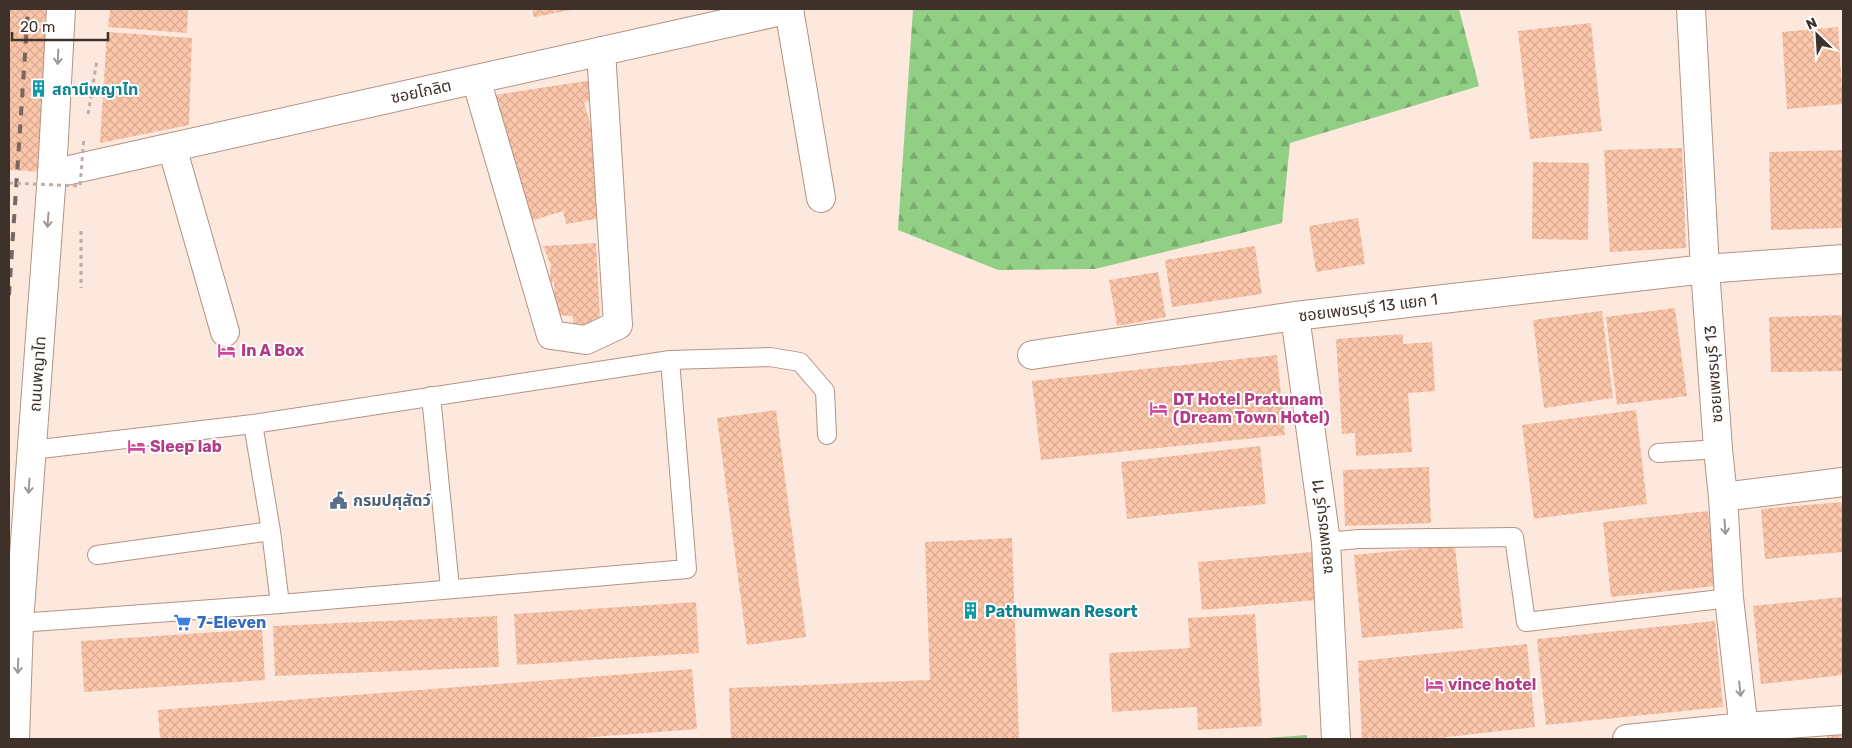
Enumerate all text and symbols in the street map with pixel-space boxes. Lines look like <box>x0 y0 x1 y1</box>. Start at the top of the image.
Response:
scale bar <box>12 10 109 42</box>
north arrow <box>1792 10 1842 60</box>
text: N <box>1804 14 1820 34</box>
text: 20 m <box>20 18 55 36</box>
one-way arrow <box>53 49 62 65</box>
street label: ซอยโกลิต <box>389 76 453 107</box>
building icon: สถานีพญาไท <box>28 79 48 99</box>
place label: สถานีพญาไท <box>52 80 138 99</box>
one-way arrow <box>44 211 53 227</box>
street label: ซอยเพชรบุรี 13 แยก 1 <box>1297 290 1439 325</box>
street label: ซอยเพชรบุรี 13 <box>1701 325 1726 423</box>
street label: ถนนพญาไท <box>25 335 50 413</box>
hotel icon: In A Box <box>217 340 237 360</box>
place label: In A Box <box>241 341 305 360</box>
place label: DT Hotel Pratunam (Dream Town Hotel) <box>1173 390 1330 427</box>
hotel icon: DT Hotel Pratunam (Dream Town Hotel) <box>1149 398 1169 418</box>
hotel icon: Sleep lab <box>126 436 146 456</box>
place label: Sleep lab <box>150 437 222 456</box>
one-way arrow <box>25 478 34 494</box>
street label: ซอยเพชรบุรี 11 <box>1308 479 1337 575</box>
public building icon: กรมปศุสัตว์ <box>329 490 349 510</box>
place label: กรมปศุสัตว์ <box>353 491 431 510</box>
one-way arrow <box>1720 519 1730 535</box>
building icon: Pathumwan Resort <box>961 601 981 621</box>
place label: Pathumwan Resort <box>985 602 1138 621</box>
supermarket icon: 7-Eleven <box>173 612 193 632</box>
place label: 7-Eleven <box>197 613 266 632</box>
one-way arrow <box>13 658 23 674</box>
hotel icon: vince hotel <box>1424 674 1444 694</box>
place label: vince hotel <box>1448 675 1536 694</box>
one-way arrow <box>1735 680 1745 696</box>

